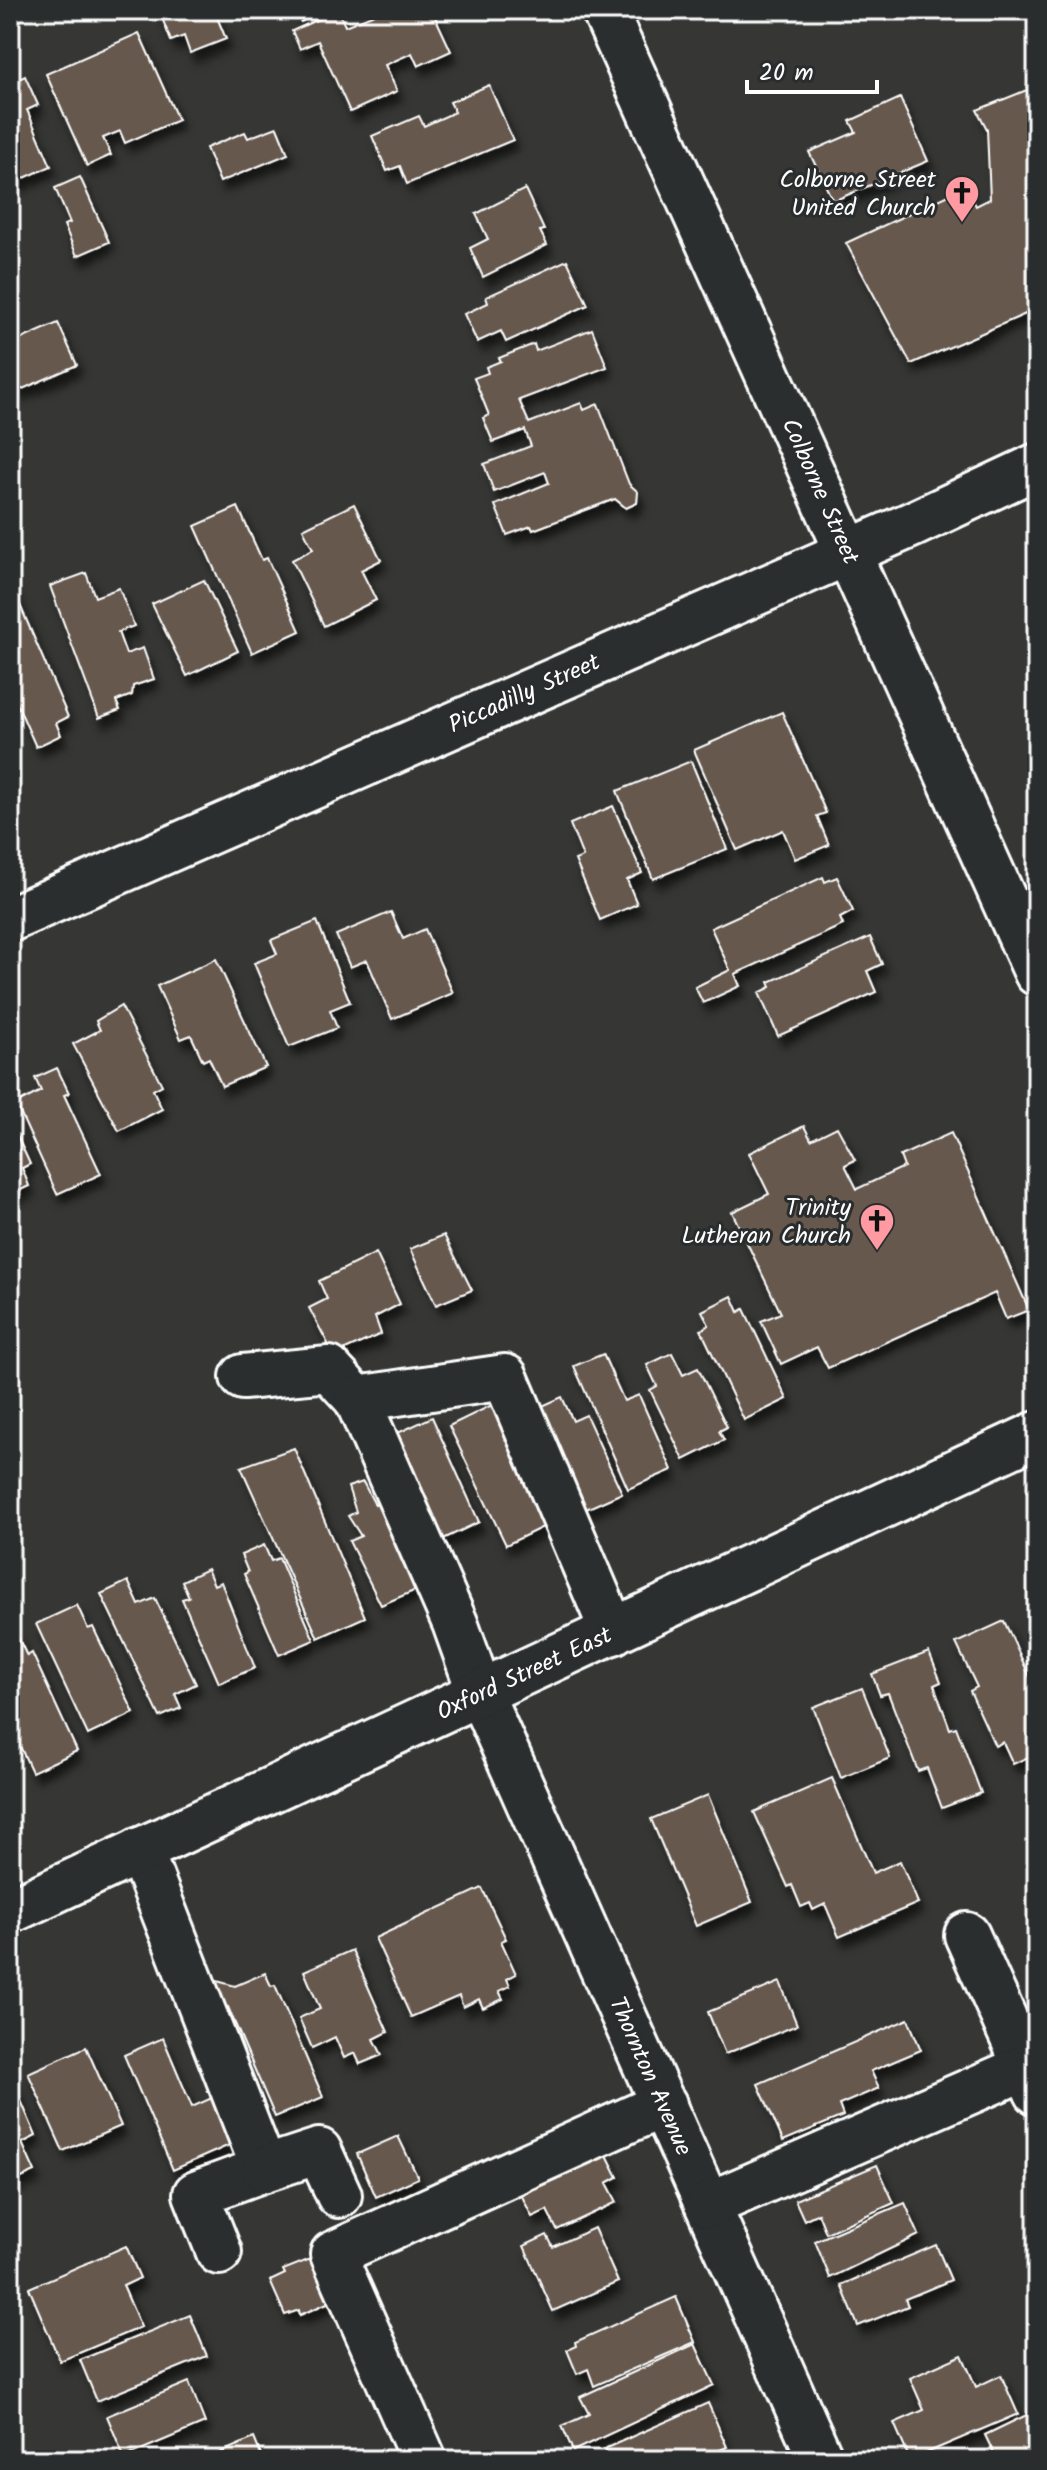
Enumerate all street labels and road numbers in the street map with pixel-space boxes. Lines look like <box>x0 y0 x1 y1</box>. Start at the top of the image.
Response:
street label: Colborne Street <box>770 412 870 572</box>
street label: Piccadilly Street <box>442 643 607 745</box>
street label: Oxford Street East <box>430 1616 619 1732</box>
street label: Thornton Avenue <box>597 1991 702 2163</box>

